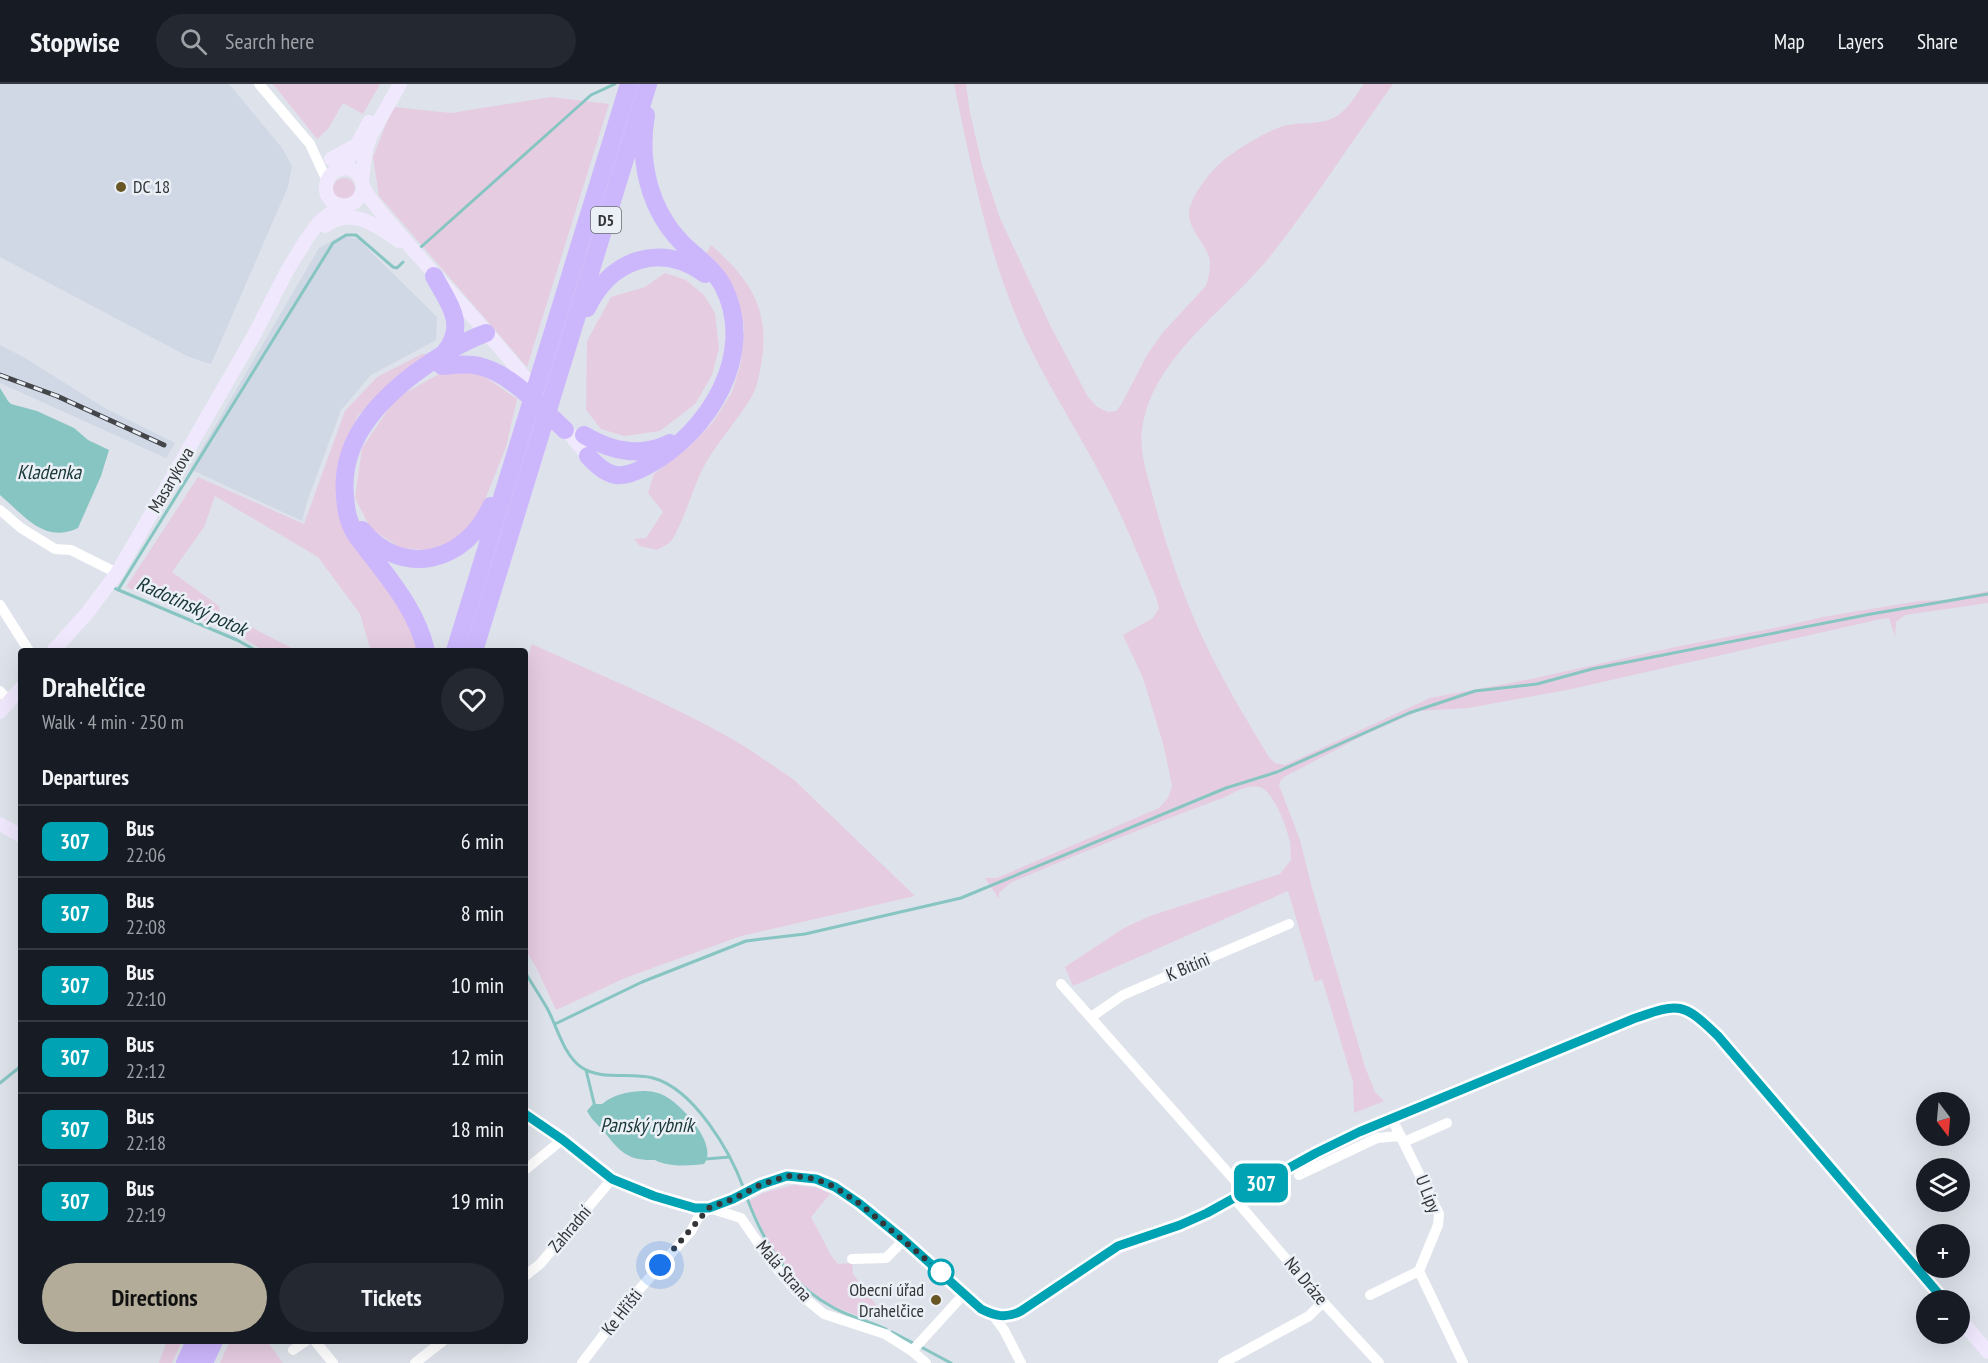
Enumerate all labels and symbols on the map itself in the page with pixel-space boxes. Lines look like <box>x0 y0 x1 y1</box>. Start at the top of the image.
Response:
place label: DC 18 <box>133 175 170 198</box>
marker: DC 18 <box>114 180 128 194</box>
road number: D5 <box>591 207 621 233</box>
street label: Masarykova <box>143 443 199 517</box>
water label: Kladenka <box>17 459 82 485</box>
water label: Radotínský potok <box>133 570 253 643</box>
street label: K Bitíni <box>1162 947 1213 986</box>
north arrow <box>1916 1092 1970 1146</box>
water label: Panský rybník <box>600 1112 696 1138</box>
line badge: 307 <box>1226 1164 1296 1202</box>
street label: U Lípy <box>1410 1171 1447 1216</box>
street label: Zahradní <box>543 1200 596 1257</box>
street label: Malá Strana <box>752 1235 817 1306</box>
your location <box>645 1250 675 1280</box>
street label: Na Dráze <box>1280 1252 1333 1310</box>
unlabelled marker <box>928 1259 954 1285</box>
place label: Obecní úřad Drahelčice <box>849 1278 924 1322</box>
street label: Ke Hřišti <box>596 1284 647 1340</box>
marker: Obecní úřad Drahelčice <box>929 1293 943 1307</box>

